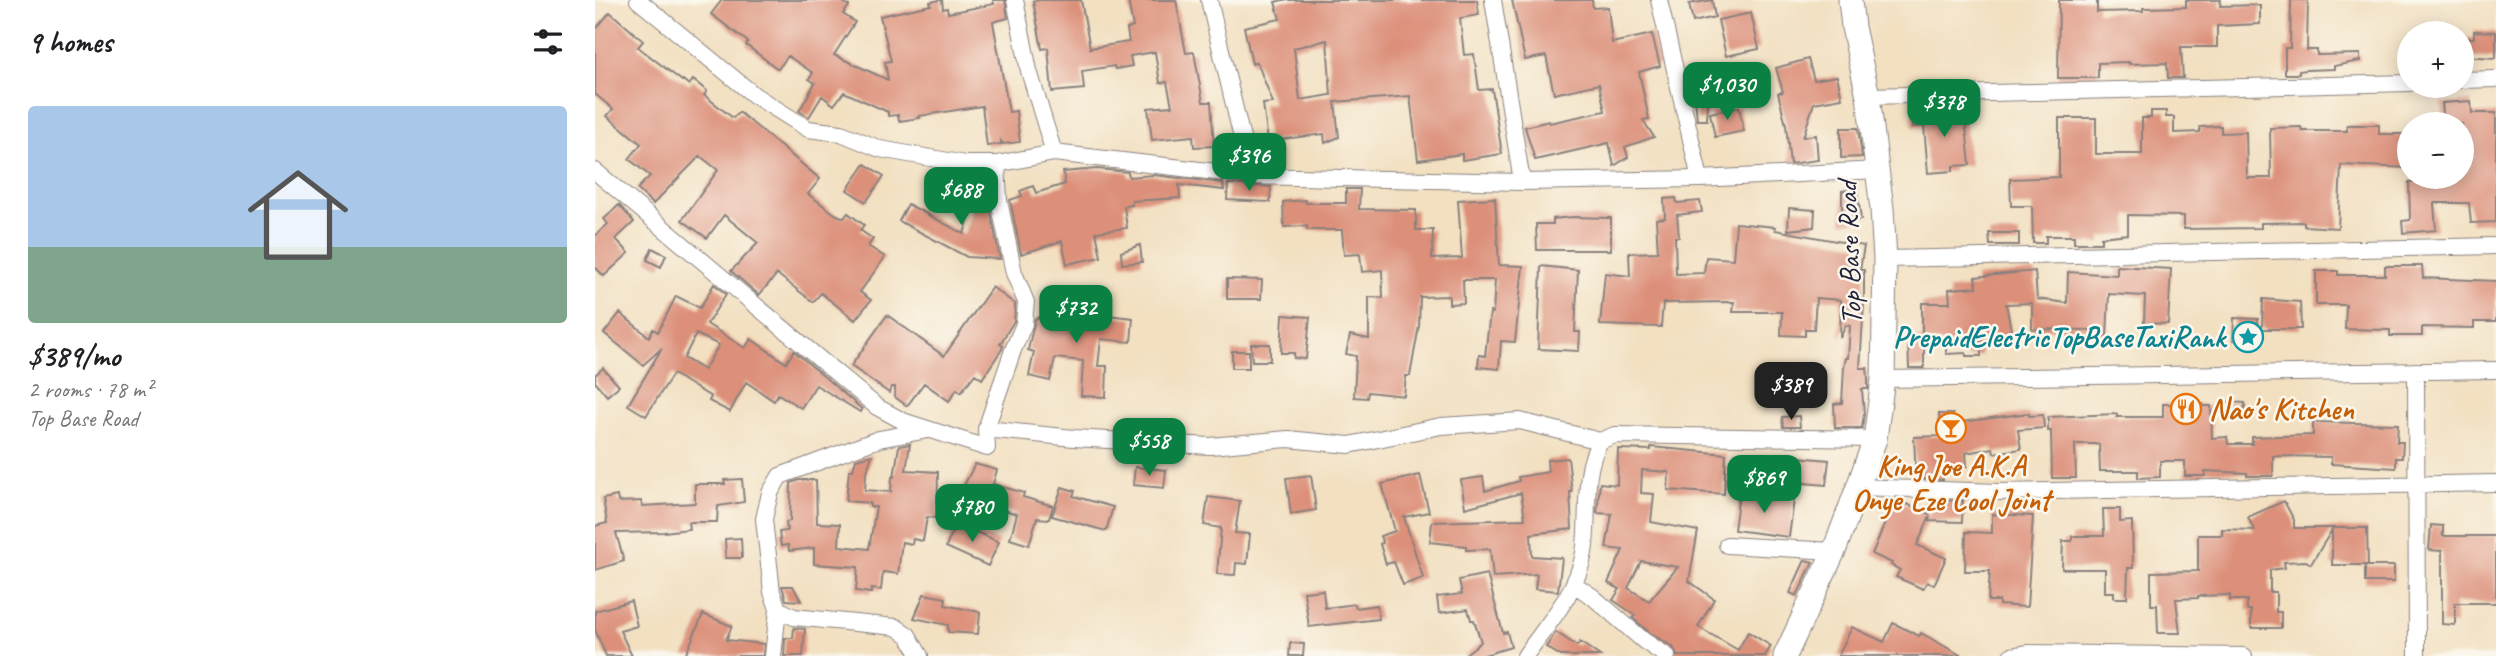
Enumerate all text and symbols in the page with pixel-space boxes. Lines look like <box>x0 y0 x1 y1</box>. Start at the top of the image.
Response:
map controls <box>2397 21 2474 189</box>
button: + <box>2397 21 2474 98</box>
text: 9 homes <box>28 23 112 61</box>
icon: filters <box>529 23 567 61</box>
pin: $1,030 <box>1670 62 1784 122</box>
text: $1,030 <box>1699 70 1755 99</box>
pin: $378 <box>1903 80 1985 139</box>
text: $378 <box>1923 87 1965 116</box>
button: − <box>2397 112 2474 189</box>
pin: $396 <box>1208 134 1290 193</box>
text: $396 <box>1228 141 1270 170</box>
icon: home <box>235 152 361 278</box>
pin: $688 <box>920 168 1002 227</box>
text: $688 <box>940 175 982 204</box>
street label: Top Base Road <box>1827 176 1870 326</box>
pin: $732 <box>1035 286 1117 345</box>
text: $732 <box>1055 293 1097 322</box>
place label: PrepaidElectricTopBaseTaxiRank <box>1893 318 2228 356</box>
place icon: PrepaidElectricTopBaseTaxiRank <box>2231 320 2265 354</box>
text: $389/mo <box>28 337 120 375</box>
pin: $389 <box>1750 362 1832 422</box>
text: $389 <box>1770 370 1812 399</box>
text: 2 rooms · 78 m² <box>28 375 152 404</box>
place label: Nao's Kitchen <box>2209 390 2355 428</box>
restaurant icon: Nao's Kitchen <box>2169 392 2203 426</box>
text: Top Base Road <box>28 404 138 433</box>
bar icon: King Joe A.K.A Onye Eze Cool Joint <box>1934 411 1968 445</box>
pin: $558 <box>1108 419 1190 478</box>
text: $558 <box>1129 426 1169 455</box>
place label: King Joe A.K.A Onye Eze Cool Joint <box>1852 447 2055 520</box>
pin: $869 <box>1723 456 1805 515</box>
text: $869 <box>1743 463 1785 492</box>
pin: $780 <box>931 484 1013 544</box>
text: $780 <box>951 492 993 521</box>

